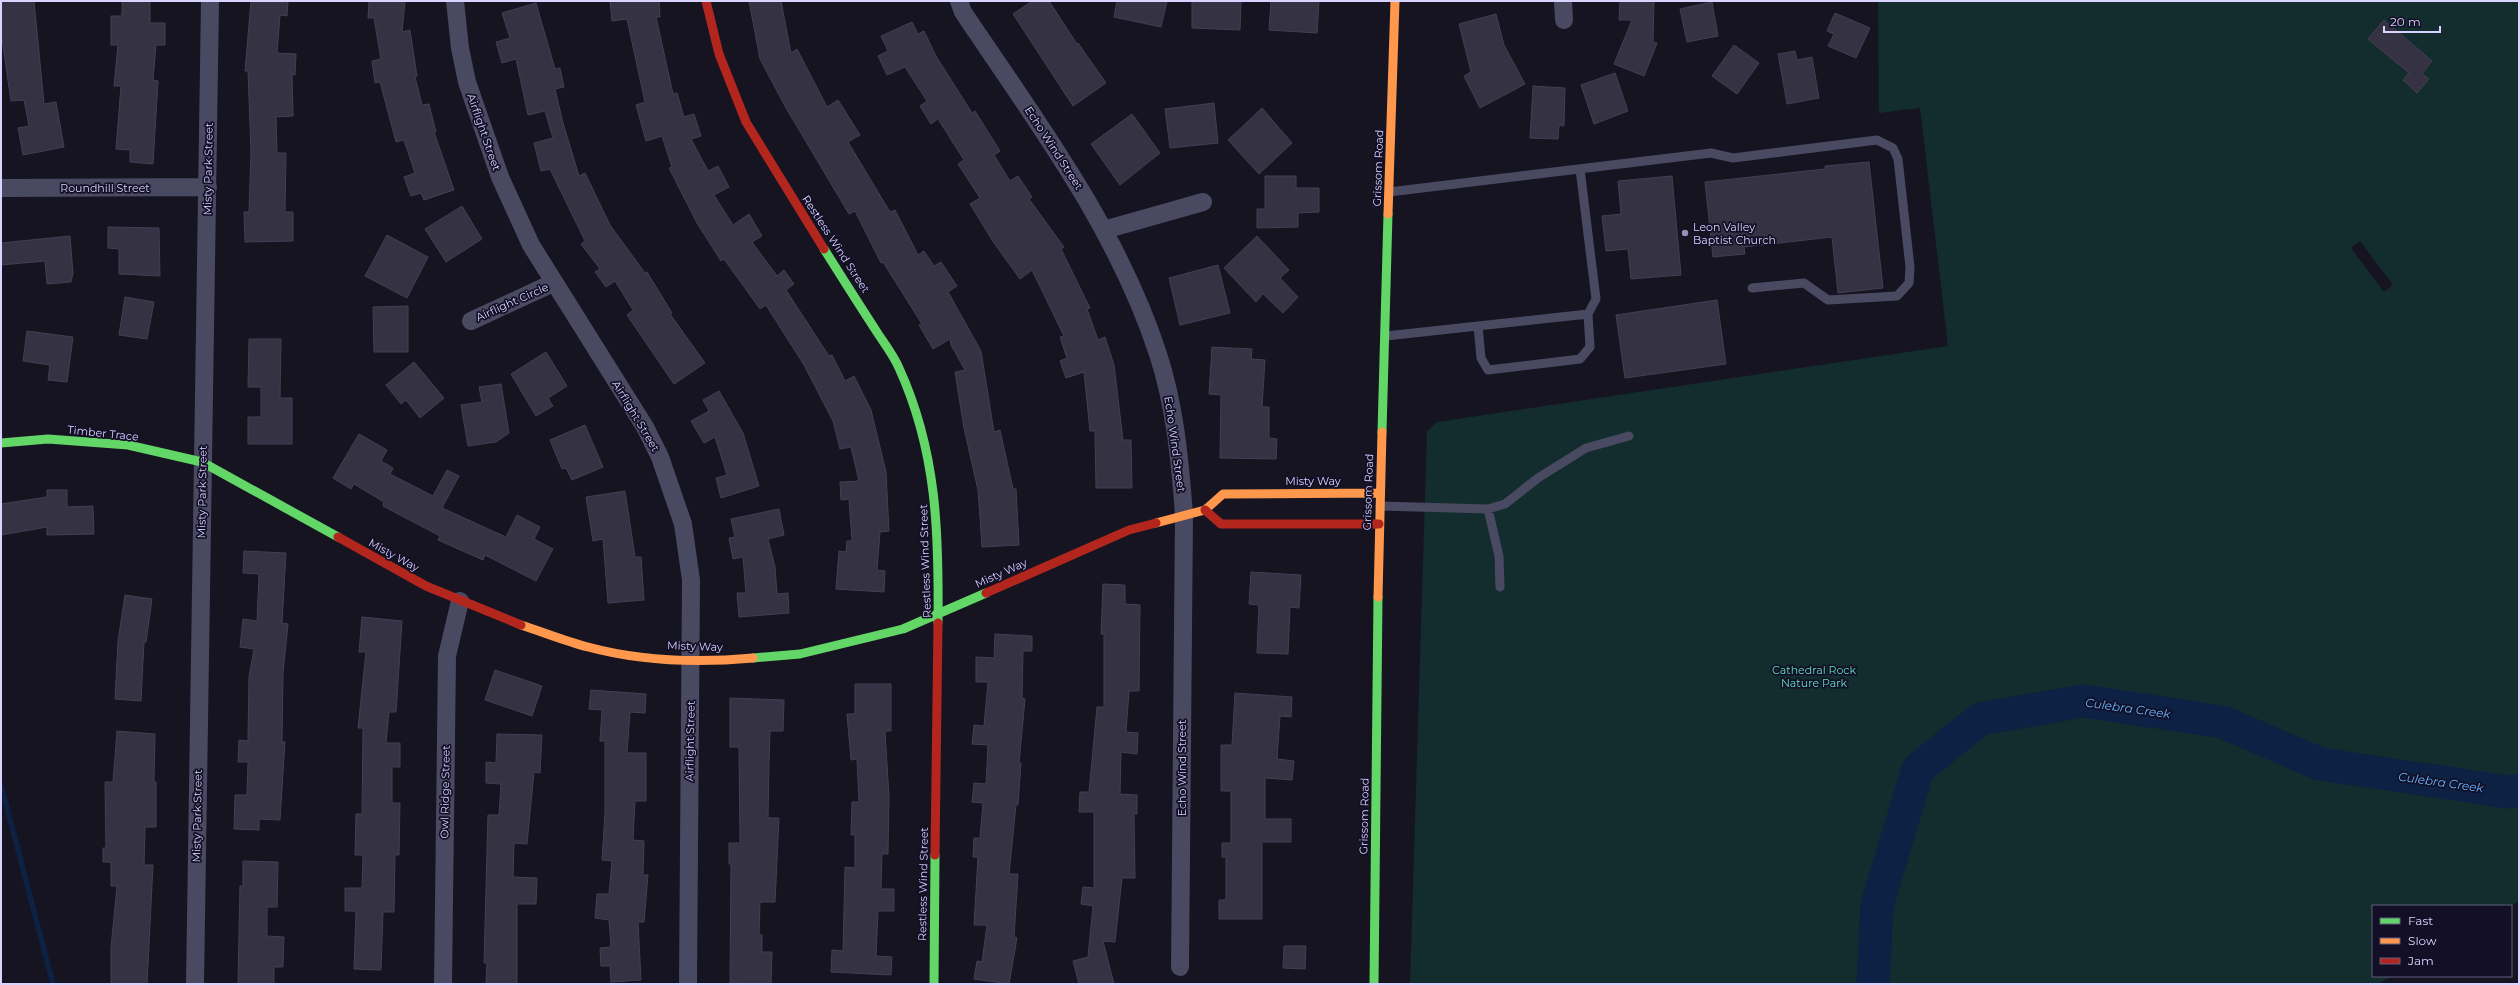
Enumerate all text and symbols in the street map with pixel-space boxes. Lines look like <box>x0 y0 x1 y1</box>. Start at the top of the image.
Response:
scale bar <box>2384 8 2440 34</box>
text: 20 m <box>2390 14 2421 29</box>
street label: Airflight Street <box>464 92 504 173</box>
street label: Echo Wind Street <box>1022 104 1086 193</box>
street label: Misty Park Street <box>200 122 216 216</box>
street label: Grissom Road <box>1370 129 1386 207</box>
street label: Roundhill Street <box>60 181 150 195</box>
street label: Restless Wind Street <box>799 193 873 296</box>
place label: Leon Valley Baptist Church <box>1693 220 1776 247</box>
marker: Leon Valley Baptist Church <box>1680 228 1690 238</box>
street label: Airflight Circle <box>473 280 551 324</box>
street label: Airflight Street <box>609 378 663 455</box>
street label: Echo Wind Street <box>1161 395 1189 493</box>
street label: Timber Trace <box>67 422 140 444</box>
street label: Misty Park Street <box>194 445 210 539</box>
street label: Grissom Road <box>1360 453 1376 531</box>
street label: Misty Way <box>1285 474 1341 488</box>
street label: Restless Wind Street <box>916 503 934 618</box>
street label: Misty Way <box>366 535 422 575</box>
street label: Misty Way <box>973 555 1029 591</box>
street label: Misty Way <box>667 638 723 654</box>
park label: Cathedral Rock Nature Park <box>1772 663 1856 690</box>
water label: Culebra Creek <box>2084 695 2172 722</box>
street label: Airflight Street <box>682 700 698 781</box>
street label: Echo Wind Street <box>1175 719 1189 816</box>
street label: Owl Ridge Street <box>437 745 453 839</box>
street label: Misty Park Street <box>189 769 205 863</box>
water label: Culebra Creek <box>2397 769 2485 796</box>
street label: Grissom Road <box>1356 778 1372 854</box>
street label: Restless Wind Street <box>915 827 931 941</box>
legend <box>2372 905 2512 977</box>
text: Fast <box>2408 913 2433 928</box>
text: Slow <box>2408 933 2437 948</box>
text: Jam <box>2407 953 2434 968</box>

